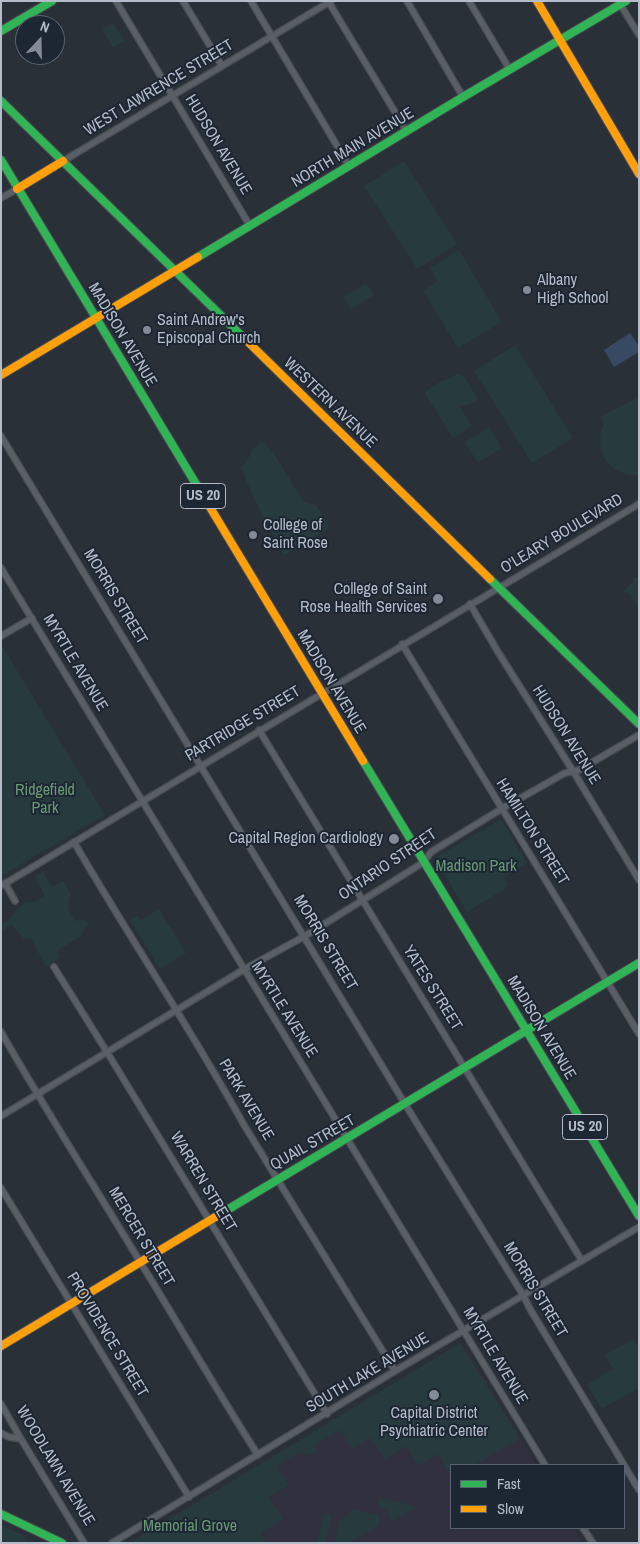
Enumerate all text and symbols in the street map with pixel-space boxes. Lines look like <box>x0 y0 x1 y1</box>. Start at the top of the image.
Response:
north arrow <box>15 15 65 65</box>
text: N <box>38 17 52 37</box>
street label: WEST LAWRENCE STREET <box>81 36 237 140</box>
street label: HUDSON AVENUE <box>181 91 255 199</box>
street label: NORTH MAIN AVENUE <box>288 104 418 192</box>
place label: Albany High School <box>537 271 608 309</box>
street label: MADISON AVENUE <box>83 280 161 390</box>
marker: Albany High School <box>521 284 533 296</box>
place label: Saint Andrew's Episcopal Church <box>157 311 261 349</box>
marker: Saint Andrew's Episcopal Church <box>141 324 153 336</box>
street label: WESTERN AVENUE <box>279 354 381 452</box>
road number: US 20 <box>180 484 226 508</box>
street label: O'LEARY BOULEVARD <box>497 490 627 578</box>
place label: College of Saint Rose <box>263 516 328 554</box>
marker: College of Saint Rose <box>247 529 259 541</box>
street label: MORRIS STREET <box>79 546 151 648</box>
place label: College of Saint Rose Health Services <box>300 580 427 618</box>
marker: College of Saint Rose Health Services <box>431 592 445 606</box>
street label: MYRTLE AVENUE <box>39 611 111 715</box>
street label: MADISON AVENUE <box>292 627 370 737</box>
street label: PARTRIDGE STREET <box>182 682 304 766</box>
street label: HUDSON AVENUE <box>528 682 604 788</box>
street label: HAMILTON STREET <box>492 775 572 889</box>
park label: Ridgefield Park <box>15 781 75 819</box>
street label: ONTARIO STREET <box>335 825 441 905</box>
place label: Capital Region Cardiology <box>228 829 383 849</box>
marker: Capital Region Cardiology <box>387 832 401 846</box>
park label: Madison Park <box>436 857 516 877</box>
street label: MORRIS STREET <box>289 892 361 994</box>
street label: YATES STREET <box>398 942 466 1034</box>
street label: MYRTLE AVENUE <box>247 958 321 1062</box>
street label: MADISON AVENUE <box>502 973 580 1083</box>
street label: PARK AVENUE <box>214 1056 278 1144</box>
street label: QUAIL STREET <box>267 1111 359 1175</box>
road number: US 20 <box>562 1114 608 1140</box>
street label: WARREN STREET <box>166 1129 240 1235</box>
street label: MERCER STREET <box>104 1184 178 1290</box>
street label: MORRIS STREET <box>499 1239 571 1341</box>
street label: PROVIDENCE STREET <box>62 1269 152 1401</box>
street label: MYRTLE AVENUE <box>459 1304 531 1408</box>
street label: SOUTH LAKE AVENUE <box>303 1329 433 1417</box>
marker: Capital District Psychiatric Center <box>427 1388 441 1402</box>
street label: WOODLAWN AVENUE <box>12 1403 98 1529</box>
place label: Capital District Psychiatric Center <box>380 1404 488 1442</box>
legend <box>450 1464 625 1529</box>
text: Fast <box>497 1473 520 1494</box>
text: Slow <box>497 1498 524 1519</box>
park label: Memorial Grove <box>143 1517 237 1537</box>

